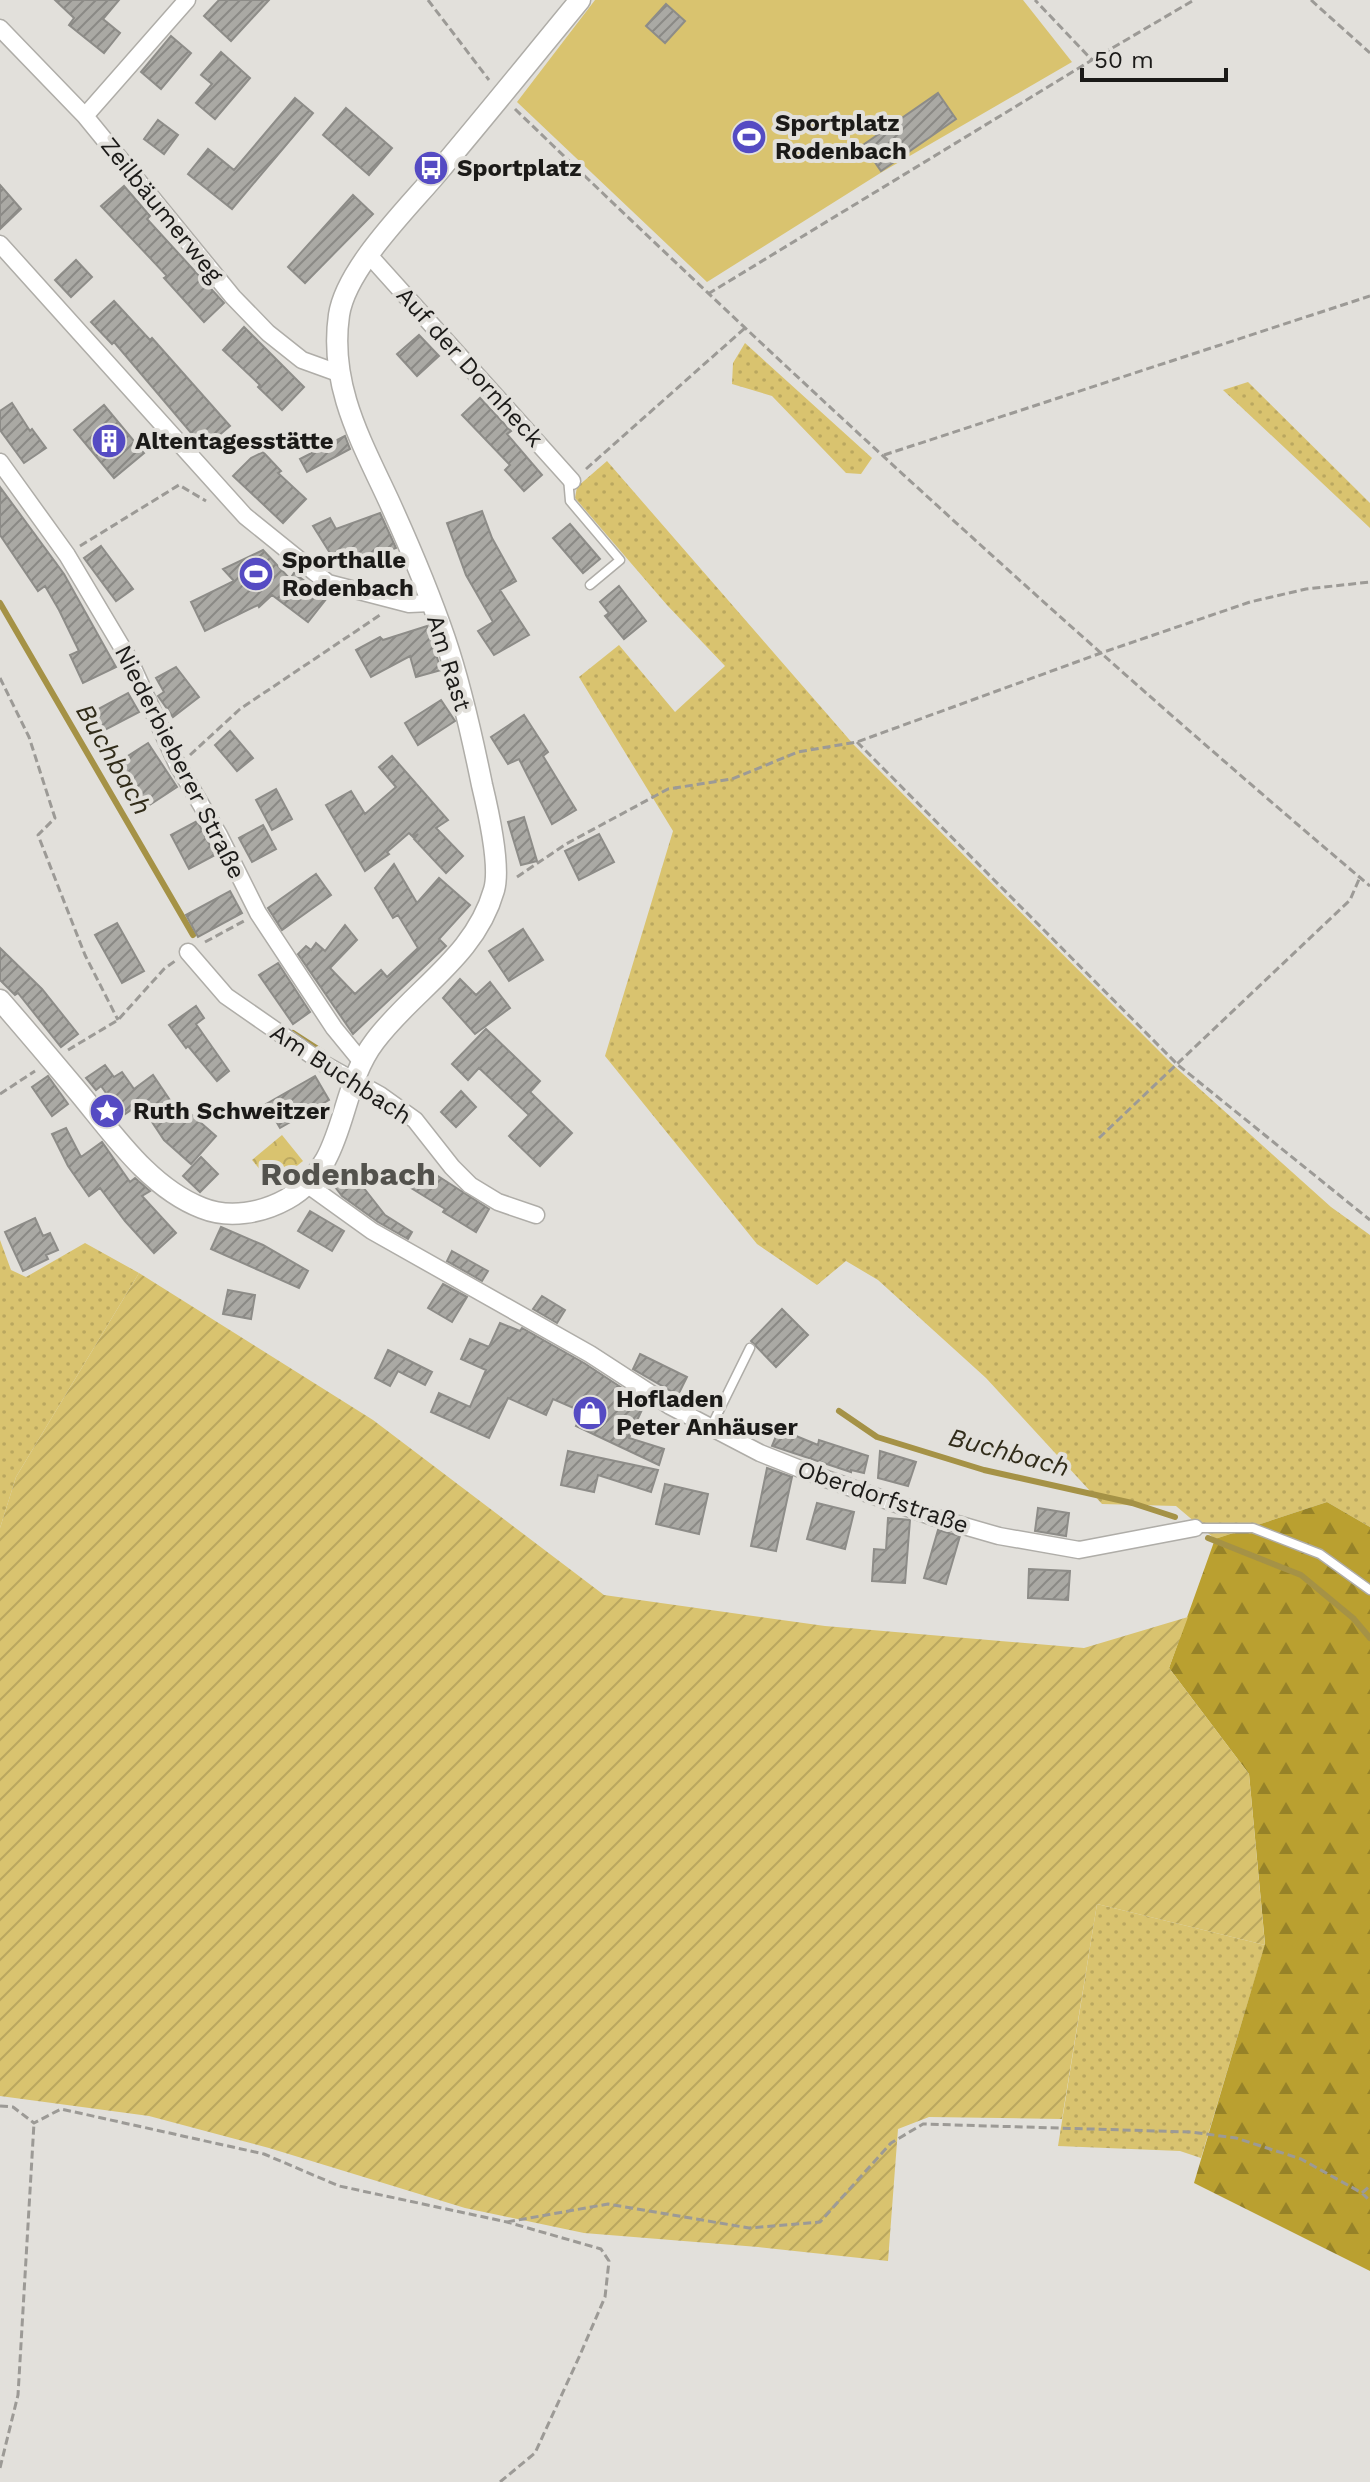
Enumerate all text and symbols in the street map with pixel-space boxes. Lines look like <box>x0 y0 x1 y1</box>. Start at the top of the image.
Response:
scale bar <box>1082 32 1226 82</box>
text: 50 m <box>1094 46 1154 74</box>
place label: Sportplatz Rodenbach <box>775 109 907 165</box>
sports icon: Sportplatz Rodenbach <box>730 118 768 156</box>
street label: Zeilbäumerweg <box>95 132 229 288</box>
bus stop icon: Sportplatz <box>412 149 450 187</box>
place label: Sportplatz <box>457 154 582 182</box>
street label: Auf der Dornheck <box>391 281 549 453</box>
building icon: Altentagesstätte <box>90 422 128 460</box>
place label: Altentagesstätte <box>135 427 334 455</box>
place label: Sporthalle Rodenbach <box>282 546 414 602</box>
sports icon: Sporthalle Rodenbach <box>237 555 275 593</box>
street label: Am Rast <box>421 611 477 715</box>
street label: Niederbieberer Straße <box>109 640 251 884</box>
water label: Buchbach <box>70 698 158 820</box>
street label: Am Buchbach <box>265 1018 417 1130</box>
place icon: Ruth Schweitzer <box>88 1092 126 1130</box>
place label: Ruth Schweitzer <box>133 1097 331 1125</box>
district label: Rodenbach <box>260 1155 436 1193</box>
place label: Hofladen Peter Anhäuser <box>616 1385 798 1441</box>
shop icon: Hofladen Peter Anhäuser <box>571 1394 609 1432</box>
water label: Buchbach <box>945 1422 1073 1482</box>
street label: Oberdorfstraße <box>794 1455 972 1539</box>

